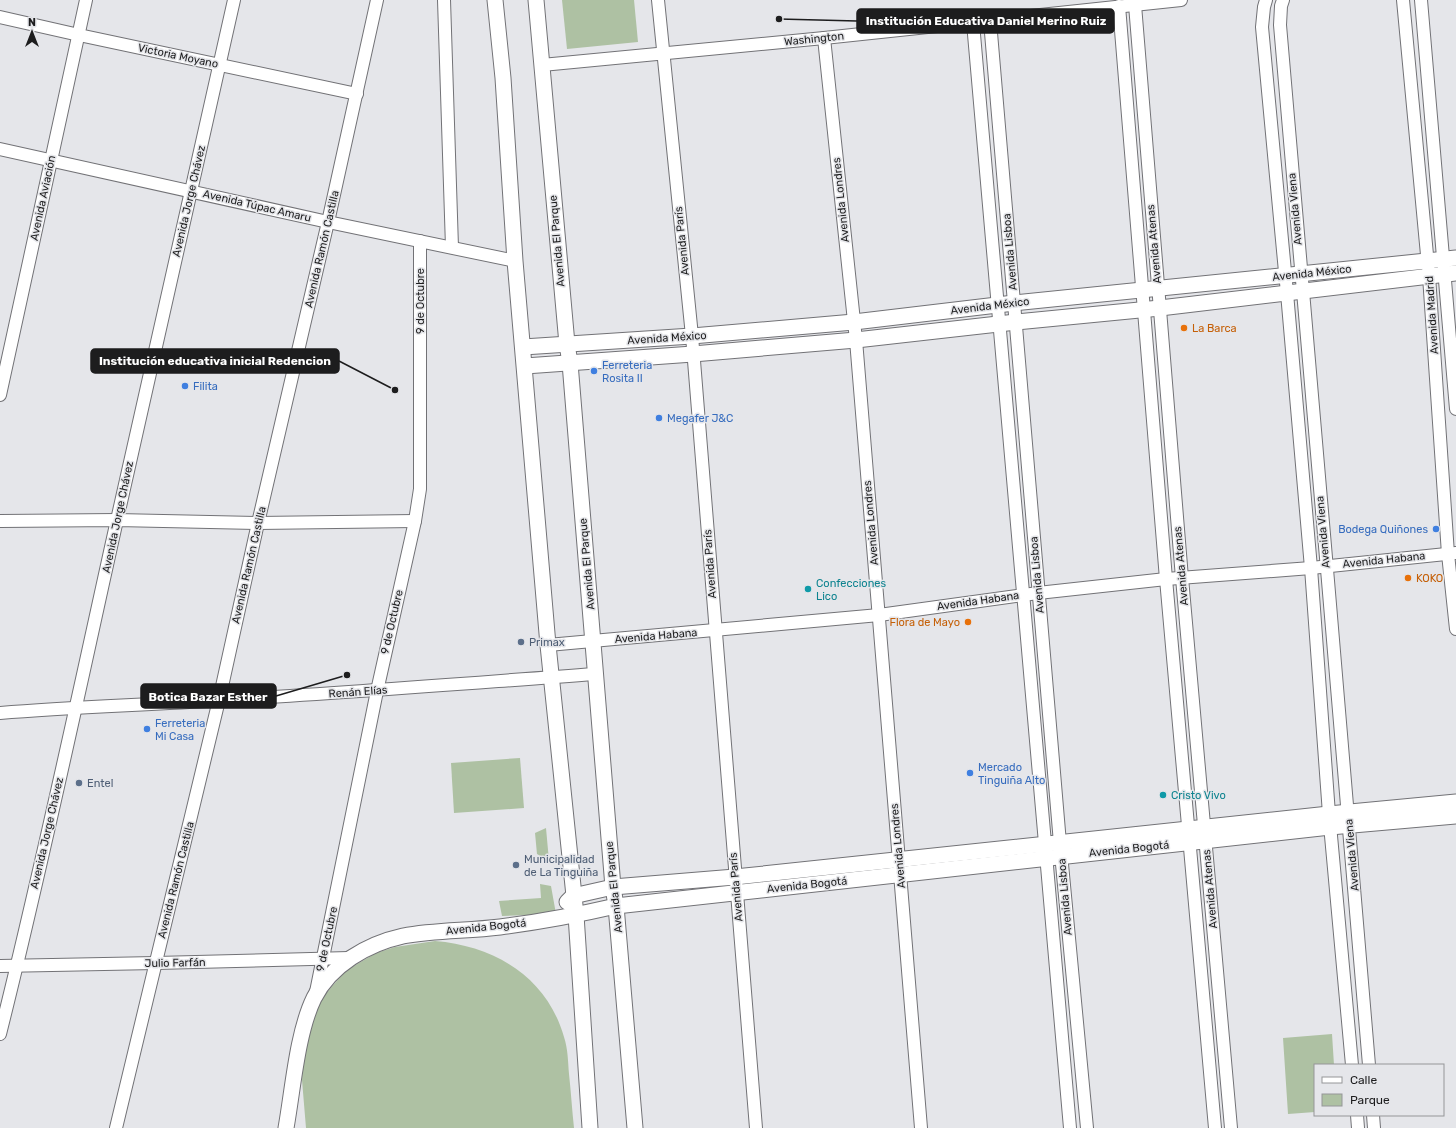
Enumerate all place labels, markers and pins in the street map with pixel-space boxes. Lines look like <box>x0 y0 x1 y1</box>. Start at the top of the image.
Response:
callout: Institución Educativa Daniel Merino Ruiz <box>857 9 1114 33</box>
place label: La Barca <box>1192 322 1237 335</box>
marker: La Barca <box>1179 323 1189 333</box>
callout: Institución educativa inicial Redencion <box>91 349 339 373</box>
place label: Ferreteria Rosita II <box>602 359 652 385</box>
marker: Ferreteria Rosita II <box>589 366 599 376</box>
place label: Filita <box>193 380 218 393</box>
marker: Filita <box>180 381 190 391</box>
place label: Megafer J&C <box>667 412 733 425</box>
marker: Megafer J&C <box>654 413 664 423</box>
place label: Bodega Quiñones <box>1338 523 1428 536</box>
marker: Bodega Quiñones <box>1431 524 1441 534</box>
place label: KOKO <box>1416 572 1443 585</box>
marker: KOKO <box>1403 573 1413 583</box>
place label: Confecciones Lico <box>816 577 886 603</box>
marker: Confecciones Lico <box>803 584 813 594</box>
place label: Flora de Mayo <box>889 616 960 629</box>
marker: Flora de Mayo <box>963 617 973 627</box>
place label: Primax <box>529 636 565 649</box>
marker: Primax <box>516 637 526 647</box>
callout: Botica Bazar Esther <box>141 684 276 708</box>
place label: Ferreteria Mi Casa <box>155 717 205 743</box>
marker: Ferreteria Mi Casa <box>142 724 152 734</box>
place label: Mercado Tinguiña Alto <box>978 761 1045 787</box>
marker: Mercado Tinguiña Alto <box>965 768 975 778</box>
place label: Entel <box>87 777 113 790</box>
marker: Entel <box>74 778 84 788</box>
place label: Cristo Vivo <box>1171 789 1226 802</box>
marker: Cristo Vivo <box>1158 790 1168 800</box>
place label: Municipalidad de La Tinguiña <box>524 853 598 879</box>
marker: Municipalidad de La Tinguiña <box>511 860 521 870</box>

